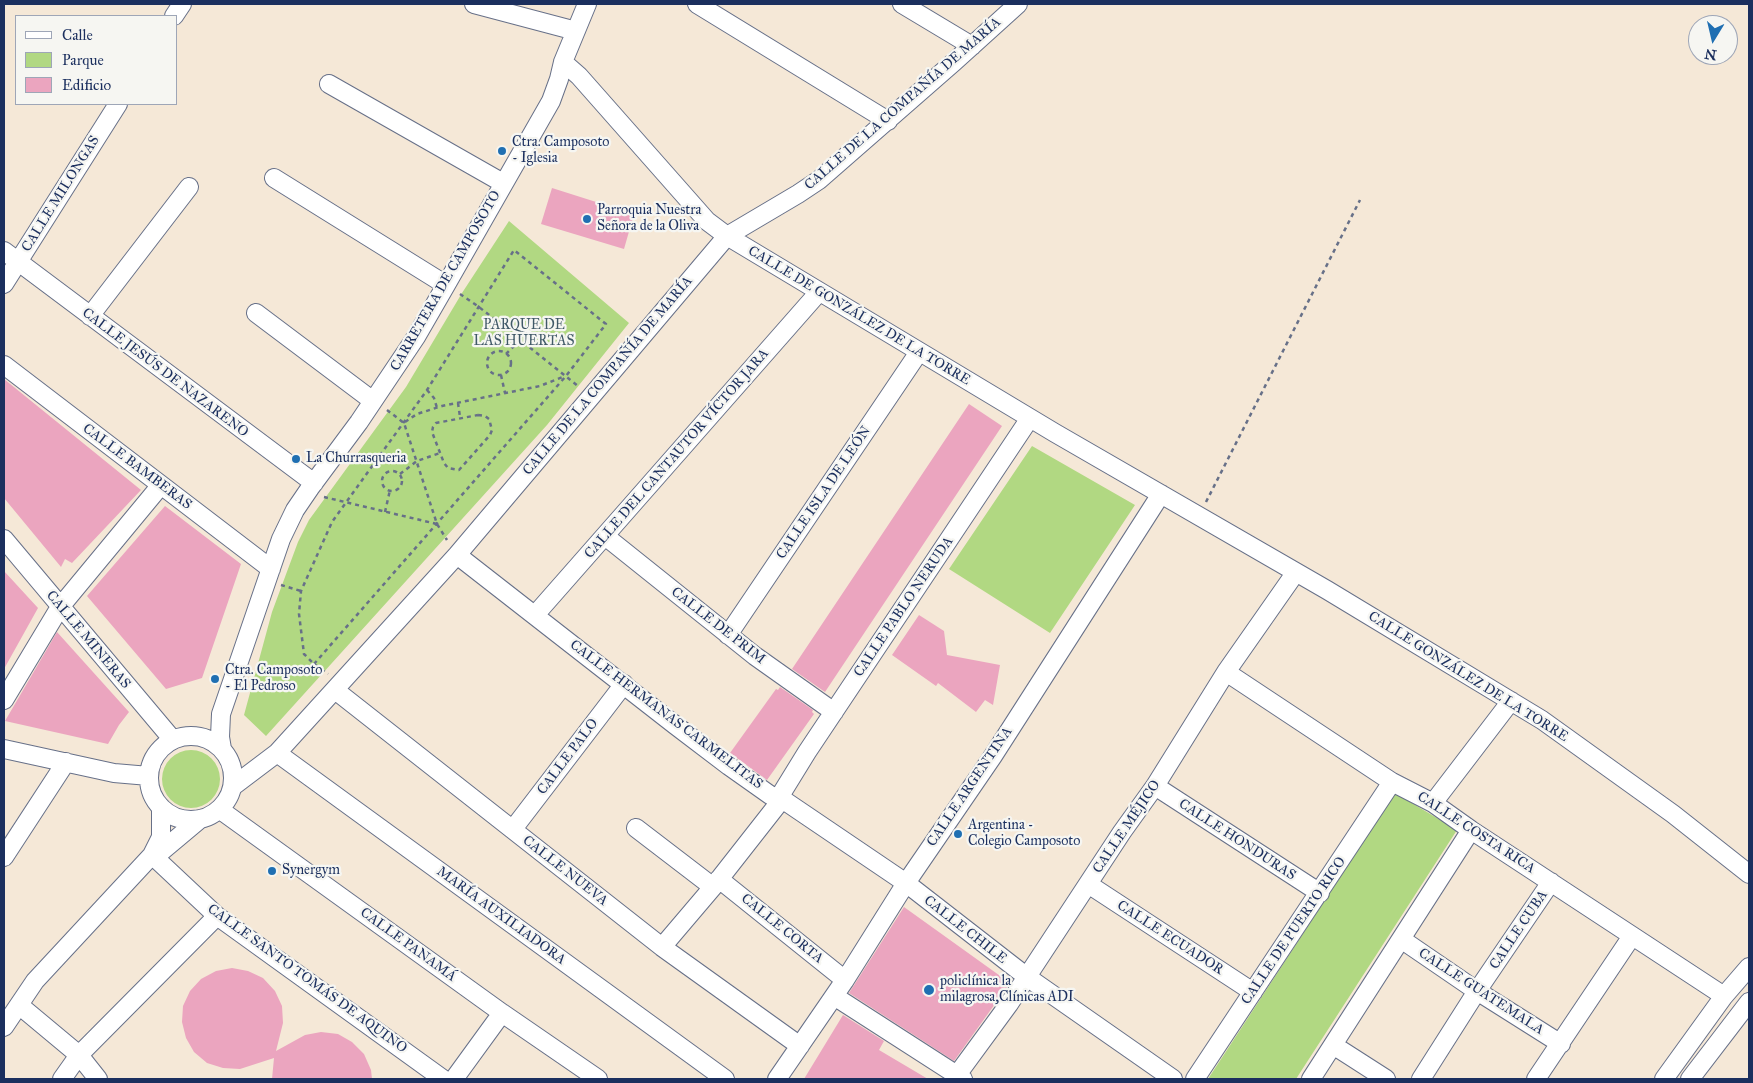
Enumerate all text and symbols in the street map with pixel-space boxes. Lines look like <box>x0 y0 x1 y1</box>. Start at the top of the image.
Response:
street label: CALLE DE LA COMPAÑÍA DE MARÍA <box>801 14 1005 194</box>
legend <box>15 15 178 105</box>
north arrow <box>1688 15 1738 65</box>
text: Calle <box>62 26 93 44</box>
text: N <box>1704 45 1718 64</box>
text: Parque <box>62 51 104 69</box>
text: Edificio <box>62 76 111 94</box>
street label: CALLE MILONGAS <box>19 133 103 255</box>
place label: Ctra. Camposoto - Iglesia <box>512 135 610 168</box>
marker: Ctra. Camposoto - Iglesia <box>496 145 508 157</box>
street label: CARRETERA DE CAMPOSOTO <box>387 188 505 374</box>
place label: Parroquia Nuestra Señora de la Oliva <box>597 203 701 236</box>
marker: Parroquia Nuestra Señora de la Oliva <box>581 213 593 225</box>
street label: CALLE DE GONZÁLEZ DE LA TORRE <box>745 243 973 389</box>
street label: CALLE DE LA COMPAÑÍA DE MARÍA <box>520 273 696 479</box>
street label: CALLE JESÚS DE NAZARENO <box>78 305 252 441</box>
park label: PARQUE DE LAS HUERTAS <box>474 318 574 351</box>
street label: CALLE DEL CANTAUTOR VÍCTOR JARA <box>581 346 773 562</box>
street label: CALLE BAMBERAS <box>79 420 195 514</box>
street label: CALLE ISLA DE LEÓN <box>773 423 875 563</box>
place label: La Churrasqueria <box>306 451 406 467</box>
marker: La Churrasqueria <box>290 453 302 465</box>
street label: CALLE PABLO NERUDA <box>851 534 957 680</box>
street label: CALLE DE PRIM <box>668 584 768 668</box>
street label: CALLE MINERAS <box>42 588 134 692</box>
street label: CALLE GONZÁLEZ DE LA TORRE <box>1365 608 1571 746</box>
street label: CALLE HERMANAS CARMELITAS <box>566 637 766 793</box>
place label: Ctra. Camposoto - El Pedroso <box>225 663 323 696</box>
marker: Ctra. Camposoto - El Pedroso <box>209 673 221 685</box>
street label: CALLE PALO <box>534 716 602 798</box>
street label: CALLE ARGENTINA <box>924 724 1016 850</box>
street label: CALLE MÉJICO <box>1090 777 1164 877</box>
street label: CALLE COSTA RICA <box>1414 789 1538 877</box>
street label: CALLE HONDURAS <box>1175 796 1299 884</box>
place label: Argentina - Colegio Camposoto <box>968 818 1080 850</box>
marker: Argentina - Colegio Camposoto <box>952 828 964 840</box>
street label: CALLE NUEVA <box>519 832 611 910</box>
street label: CALLE DE PUERTO RICO <box>1238 854 1350 1008</box>
place label: Synergym <box>282 863 340 879</box>
street label: MARÍA AUXILIADORA <box>433 863 569 969</box>
marker: Synergym <box>266 865 278 877</box>
street label: CALLE CUBA <box>1486 887 1552 973</box>
street label: CALLE CORTA <box>737 891 827 967</box>
street label: CALLE CHILE <box>920 892 1010 968</box>
street label: CALLE ECUADOR <box>1114 897 1226 979</box>
street label: CALLE SANTO TOMÁS DE AQUINO <box>204 901 410 1057</box>
street label: CALLE PANAMÁ <box>357 904 459 986</box>
street label: CALLE GUATEMALA <box>1415 945 1547 1039</box>
place label: policlínica la milagrosa,Clínicas ADI <box>940 974 1074 1006</box>
marker: policlínica la milagrosa,Clínicas ADI <box>922 983 936 997</box>

